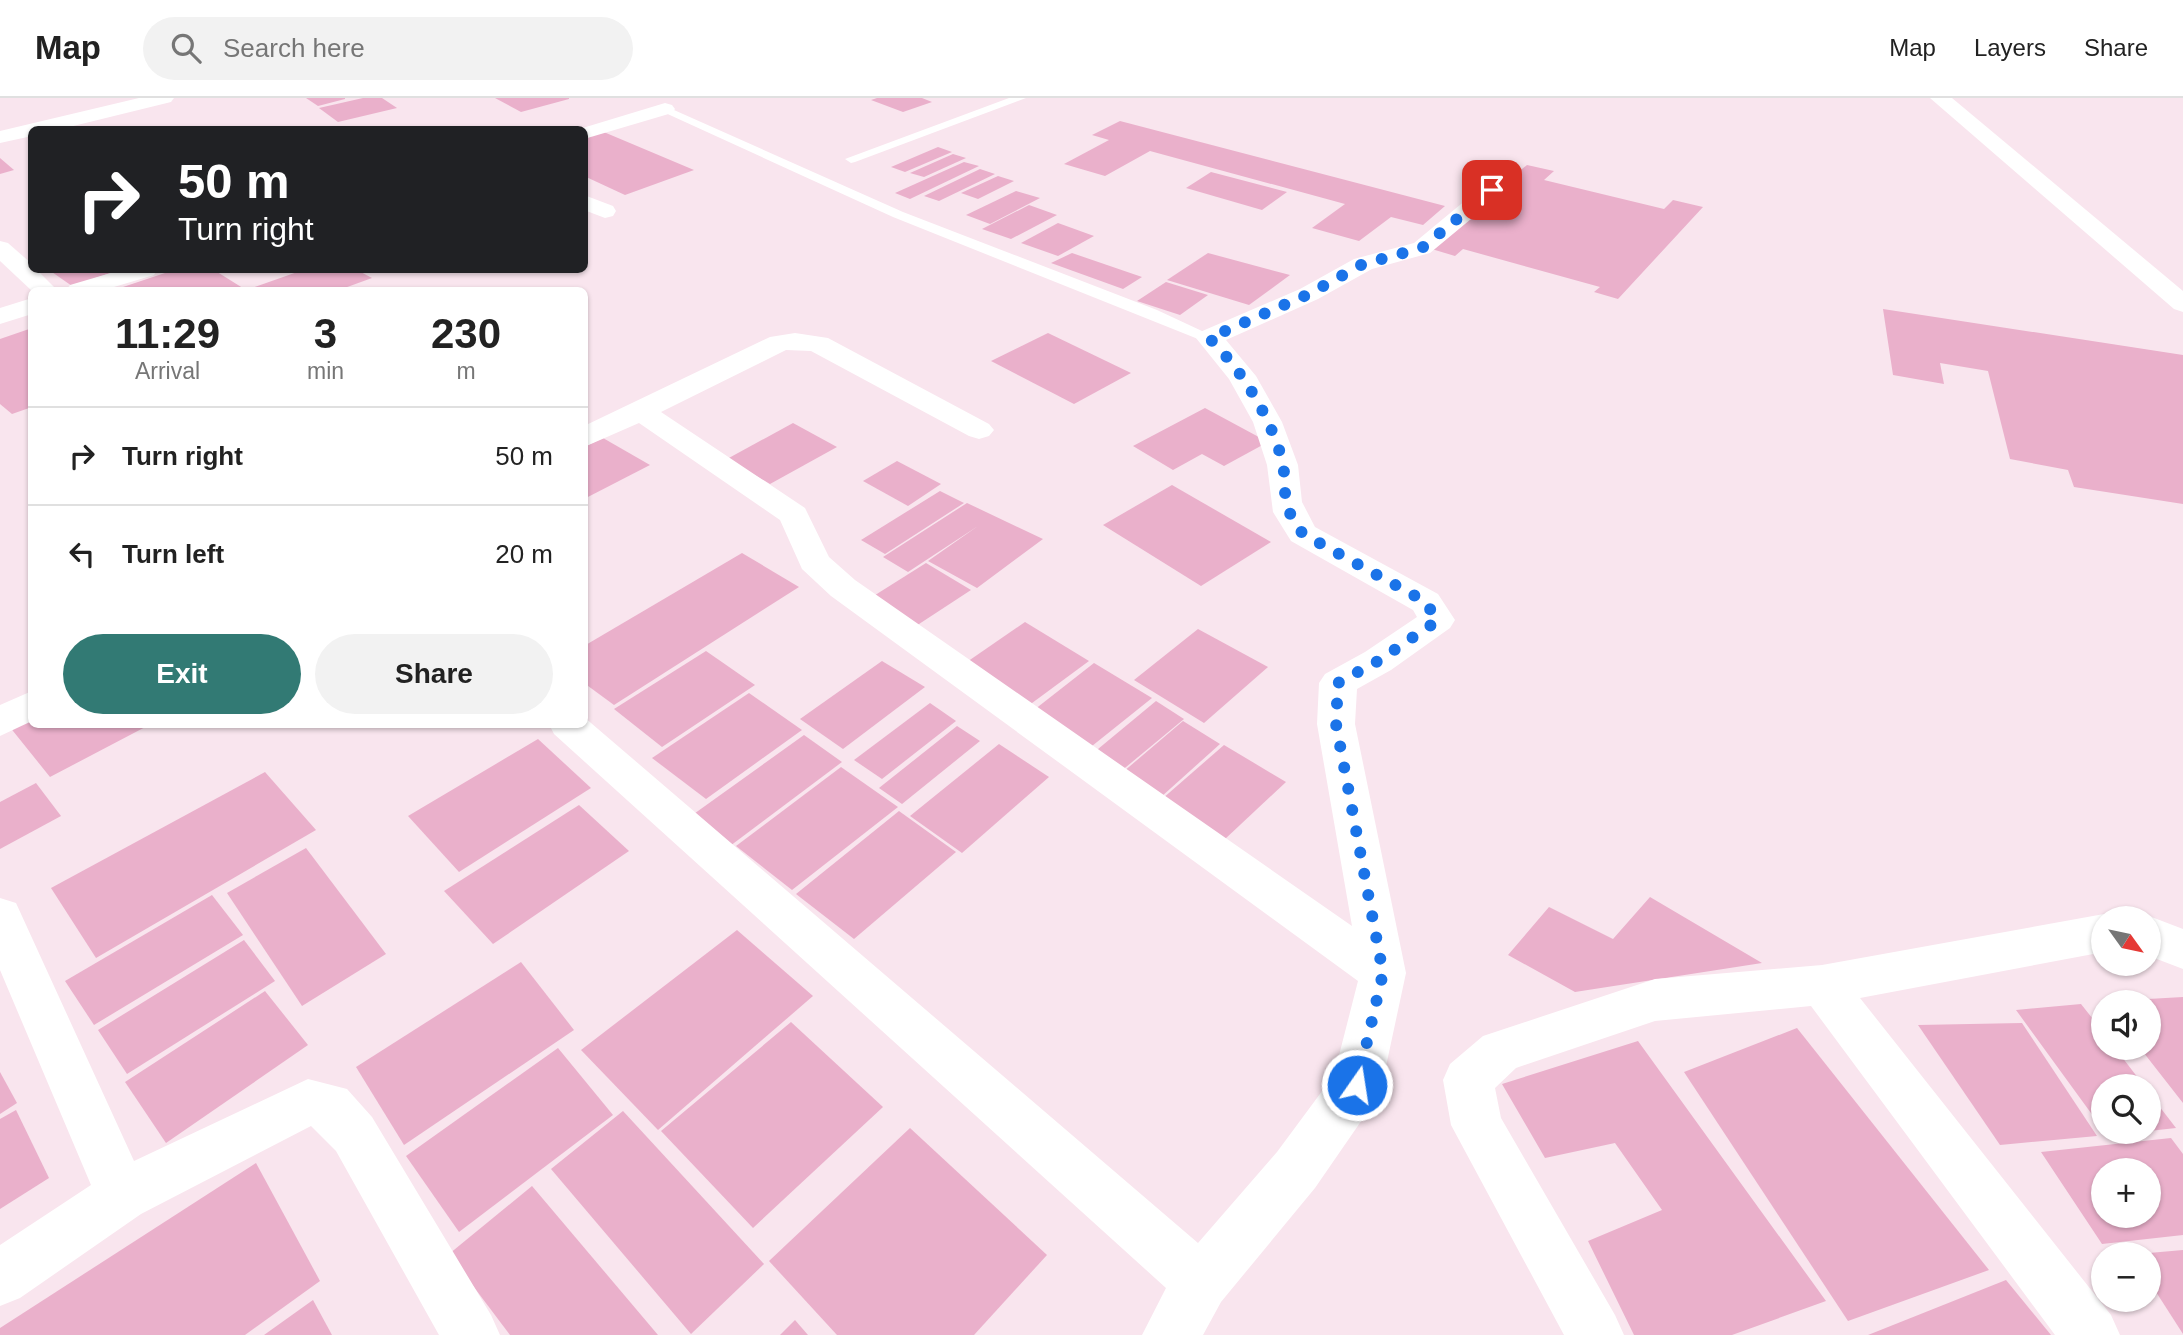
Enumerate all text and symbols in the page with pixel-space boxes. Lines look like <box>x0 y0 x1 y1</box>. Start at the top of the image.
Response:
search box <box>143 17 633 80</box>
text: Map <box>35 29 101 66</box>
icon: search <box>167 29 205 67</box>
text: Search here <box>223 33 365 63</box>
text: Map <box>1889 34 1936 61</box>
text: Layers <box>1974 34 2046 61</box>
text: Share <box>2084 34 2148 61</box>
icon: right <box>63 154 154 245</box>
text: 50 m <box>178 154 290 208</box>
pin <box>1462 160 1522 220</box>
icon: arrive <box>1473 171 1511 209</box>
text: Turn right <box>178 211 314 247</box>
text: 11:29 <box>115 310 220 357</box>
text: 3 <box>314 310 337 357</box>
text: 230 <box>431 310 501 357</box>
text: Arrival <box>135 358 200 384</box>
text: min <box>307 358 344 384</box>
text: m <box>456 358 476 384</box>
icon: right <box>63 437 101 475</box>
text: Turn right <box>122 441 243 471</box>
text: 50 m <box>495 441 553 471</box>
icon: left <box>63 535 101 573</box>
text: Turn left <box>122 539 224 569</box>
text: 20 m <box>495 539 553 569</box>
button: Exit <box>63 634 301 714</box>
button: Share <box>315 634 553 714</box>
north arrow <box>2091 906 2161 976</box>
map controls <box>2091 906 2161 1312</box>
button: sound <box>2091 990 2161 1060</box>
position arrow <box>1320 1048 1394 1122</box>
button: search <box>2091 1074 2161 1144</box>
button: + <box>2091 1158 2161 1228</box>
button: − <box>2091 1242 2161 1312</box>

